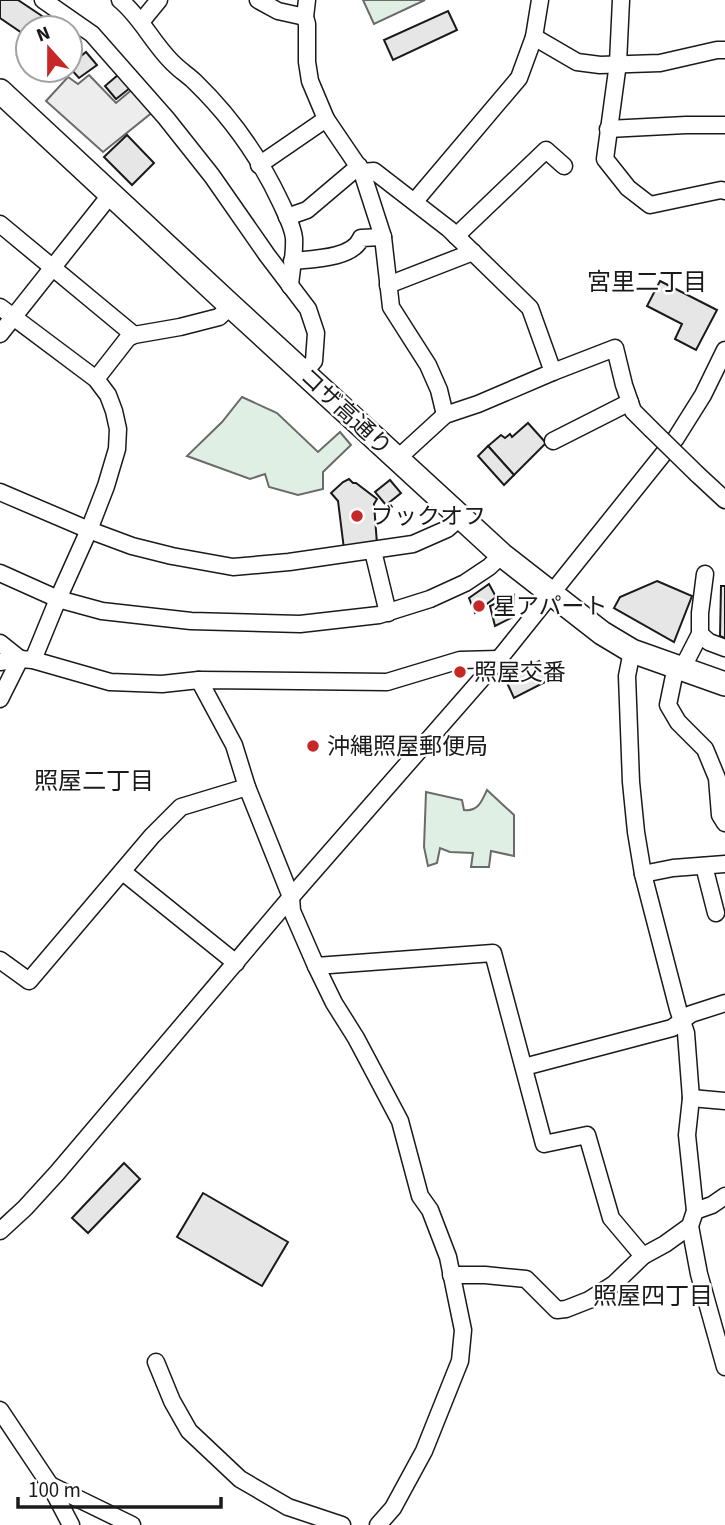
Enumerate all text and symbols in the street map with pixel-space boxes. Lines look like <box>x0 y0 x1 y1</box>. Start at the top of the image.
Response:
north arrow <box>14 14 84 84</box>
text: N <box>33 20 54 49</box>
district label: 宮里二丁目 <box>587 265 707 300</box>
street label: コザ高通り <box>293 361 399 463</box>
place label: ブックオフ <box>371 500 486 533</box>
marker: ブックオフ <box>349 508 365 524</box>
place label: 星アパート <box>493 590 608 623</box>
marker: 星アパート <box>471 598 487 614</box>
place label: 照屋交番 <box>474 656 566 689</box>
marker: 照屋交番 <box>452 664 468 680</box>
place label: 沖縄照屋郵便局 <box>327 730 488 763</box>
marker: 沖縄照屋郵便局 <box>305 738 321 754</box>
district label: 照屋二丁目 <box>34 764 154 799</box>
district label: 照屋四丁目 <box>593 1279 713 1314</box>
scale bar <box>18 1466 220 1510</box>
text: 100 m <box>28 1475 81 1505</box>

